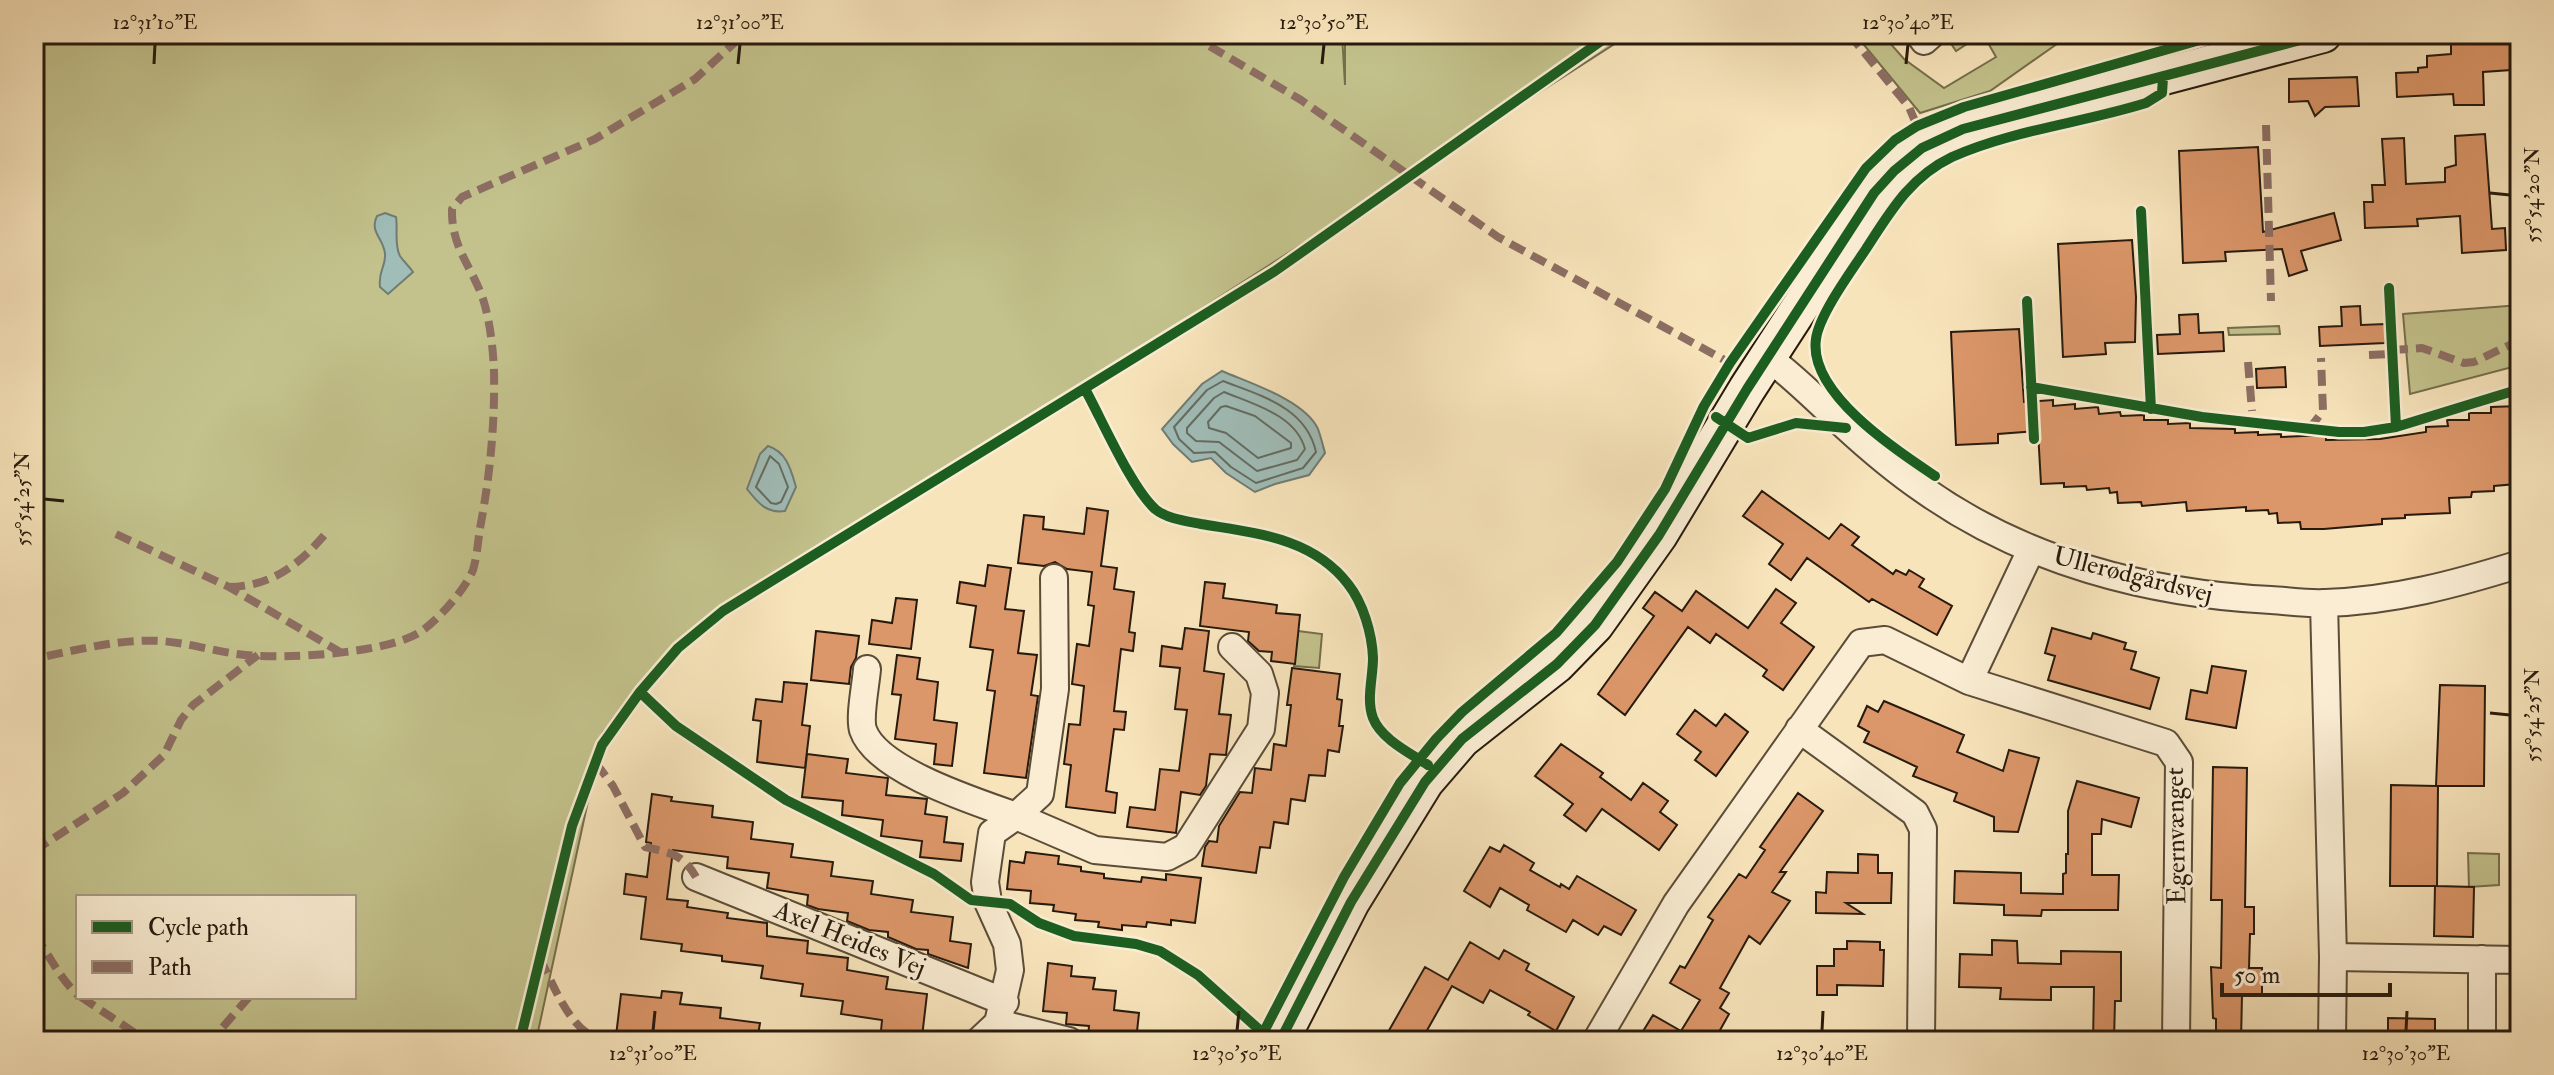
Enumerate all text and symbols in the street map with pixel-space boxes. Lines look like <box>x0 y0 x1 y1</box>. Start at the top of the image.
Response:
text: 12°31'10"E <box>113 10 197 35</box>
text: 12°31'00"E <box>696 10 784 35</box>
text: 12°30'50"E <box>1279 10 1369 35</box>
text: 12°30'40"E <box>1862 10 1954 35</box>
text: 55°54'20"N <box>2520 147 2545 243</box>
text: 55°54'25"N <box>10 452 35 546</box>
street label: Ullerødgårdsvej <box>2050 540 2216 610</box>
text: 55°54'25"N <box>2520 668 2545 762</box>
street label: Egernvænget <box>2159 767 2193 905</box>
street label: Axel Heides Vej <box>769 894 931 984</box>
legend <box>76 895 356 999</box>
text: Cycle path <box>148 912 249 943</box>
scale bar <box>2222 947 2390 997</box>
text: Path <box>148 952 192 983</box>
text: 50 m <box>2234 960 2281 991</box>
text: 12°31'00"E <box>609 1041 697 1066</box>
text: 12°30'50"E <box>1192 1041 1282 1066</box>
text: 12°30'40"E <box>1776 1041 1868 1066</box>
text: 12°30'30"E <box>2362 1041 2450 1066</box>

